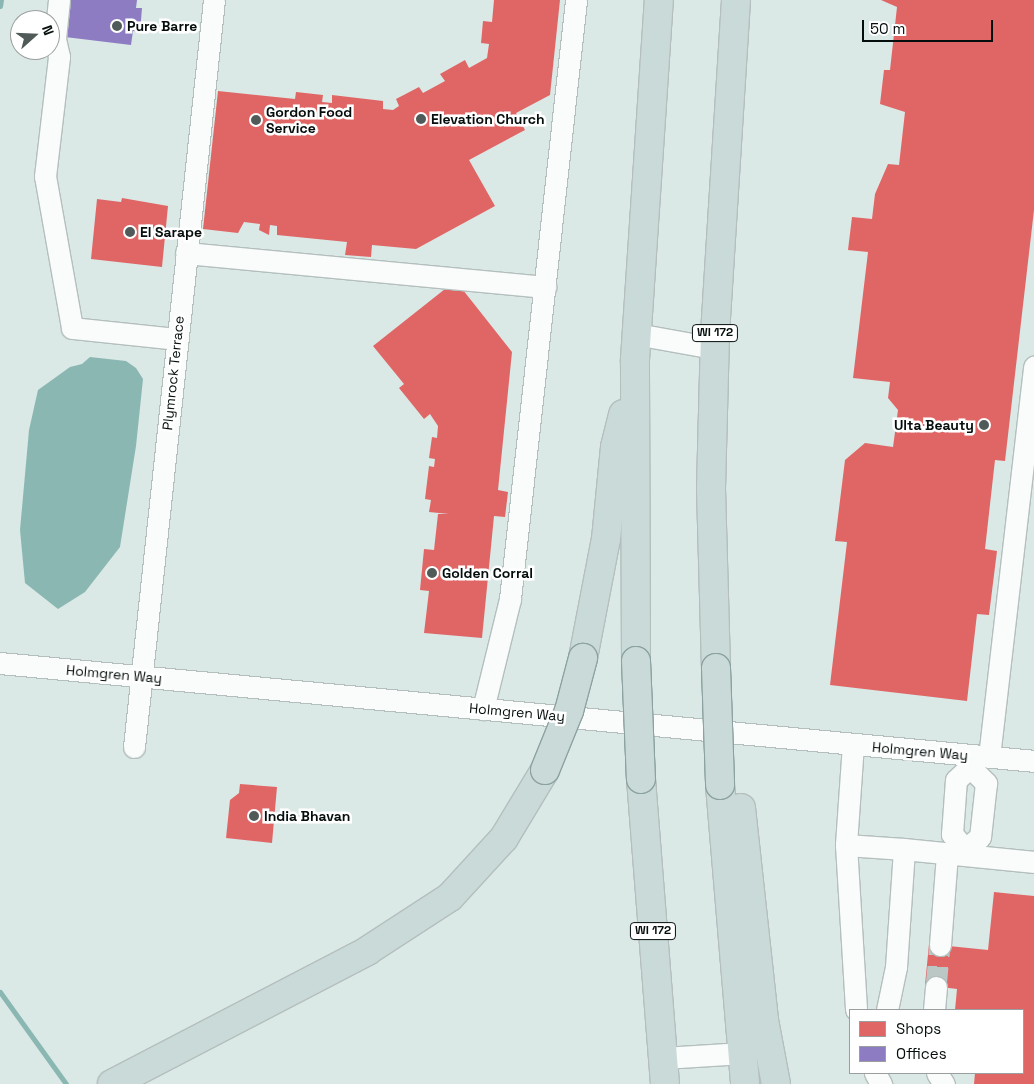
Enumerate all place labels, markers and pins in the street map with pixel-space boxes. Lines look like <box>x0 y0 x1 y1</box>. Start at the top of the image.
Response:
place label: Pure Barre <box>127 18 197 34</box>
marker: Pure Barre <box>111 20 123 32</box>
place label: Gordon Food Service <box>266 104 352 136</box>
place label: Elevation Church <box>431 111 545 127</box>
marker: Elevation Church <box>415 113 427 125</box>
marker: Gordon Food Service <box>250 114 262 126</box>
place label: El Sarape <box>140 224 202 240</box>
marker: El Sarape <box>124 226 136 238</box>
place label: Ulta Beauty <box>894 417 974 433</box>
marker: Ulta Beauty <box>978 419 990 431</box>
place label: Golden Corral <box>442 565 533 581</box>
marker: Golden Corral <box>426 567 438 579</box>
place label: India Bhavan <box>264 808 350 824</box>
marker: India Bhavan <box>248 810 260 822</box>

